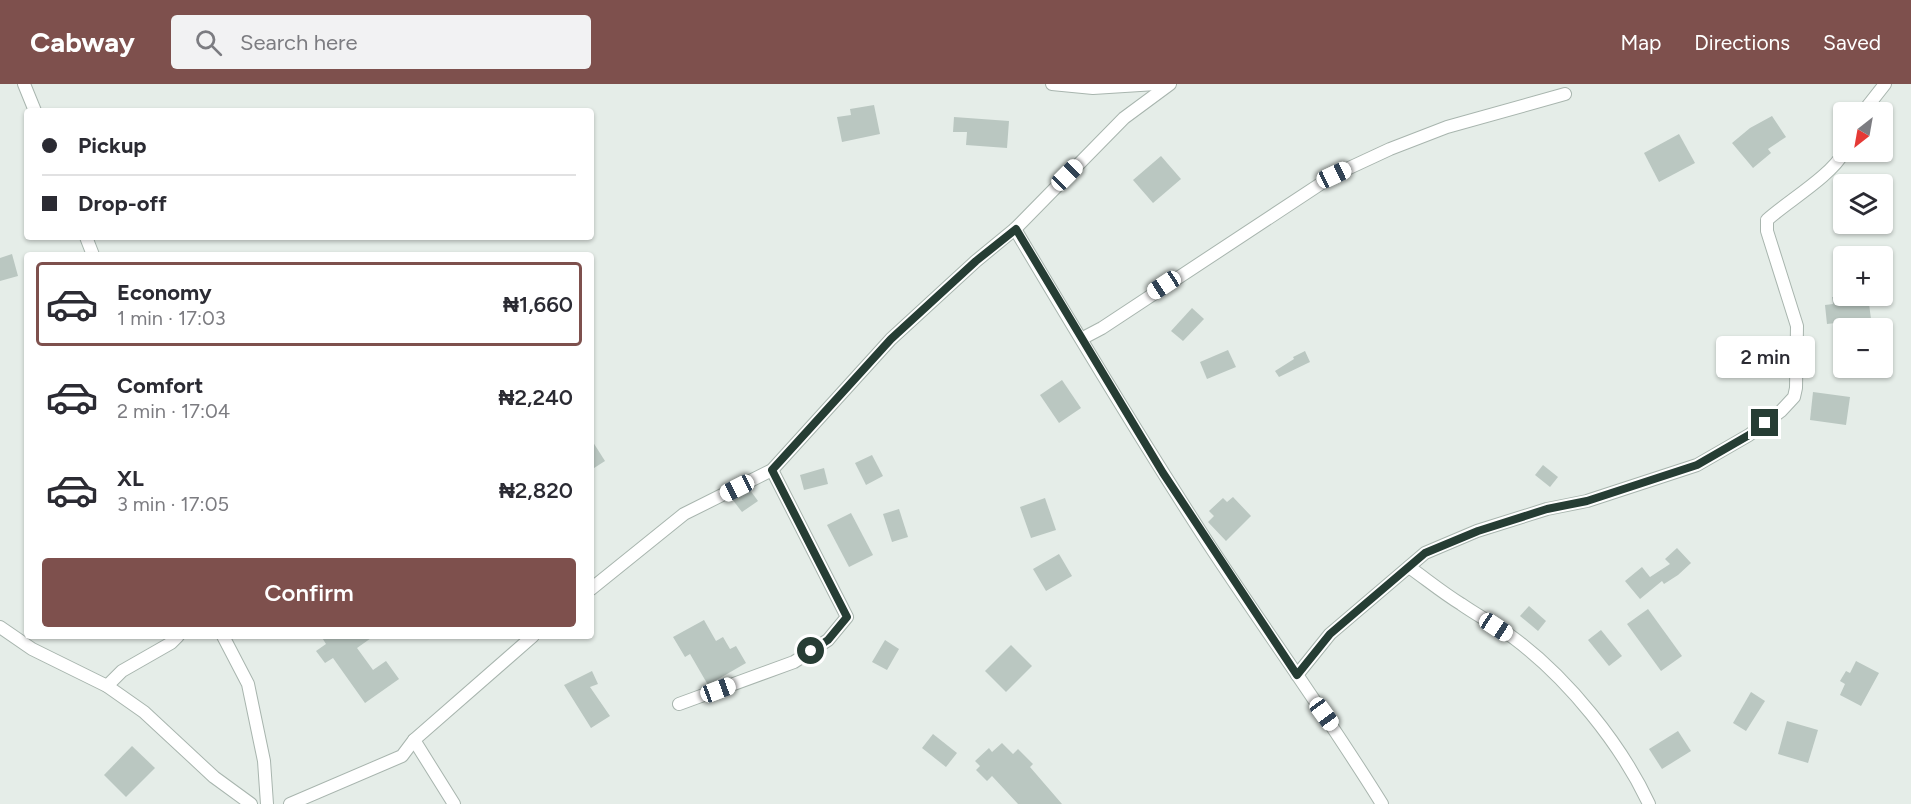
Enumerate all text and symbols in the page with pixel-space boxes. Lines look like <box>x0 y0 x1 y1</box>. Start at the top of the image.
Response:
search box <box>171 15 591 69</box>
text: Cabway <box>30 25 135 59</box>
icon: search <box>192 26 225 59</box>
text: Search here <box>240 29 357 56</box>
text: Map <box>1620 30 1661 55</box>
text: Directions <box>1694 30 1790 55</box>
text: Saved <box>1823 30 1881 55</box>
north arrow <box>1833 102 1893 162</box>
map controls <box>1833 102 1893 378</box>
text: Pickup <box>78 132 147 159</box>
car <box>1048 156 1086 194</box>
car <box>1314 159 1354 191</box>
button: layers <box>1833 174 1893 234</box>
text: Drop-off <box>78 190 167 217</box>
button: + <box>1833 246 1893 306</box>
car <box>1144 268 1184 302</box>
icon: car <box>45 277 99 331</box>
text: Economy <box>117 279 212 306</box>
text: ₦1,660 <box>503 291 573 318</box>
text: 1 min · 17:03 <box>117 306 226 330</box>
button: − <box>1833 318 1893 378</box>
callout: 2 min <box>1716 336 1814 378</box>
text: 2 min <box>1741 345 1790 369</box>
icon: car <box>45 370 99 424</box>
text: Comfort <box>117 372 203 399</box>
text: ₦2,240 <box>499 384 573 411</box>
text: 2 min · 17:04 <box>117 399 230 423</box>
route end <box>1751 409 1778 436</box>
icon: car <box>45 463 99 517</box>
text: XL <box>117 465 144 492</box>
car <box>717 472 757 504</box>
text: ₦2,820 <box>499 477 573 504</box>
text: 3 min · 17:05 <box>117 492 229 516</box>
button: Confirm <box>42 558 576 627</box>
car <box>1476 610 1516 644</box>
route start <box>797 637 824 664</box>
car <box>698 675 738 705</box>
car <box>1306 694 1342 734</box>

